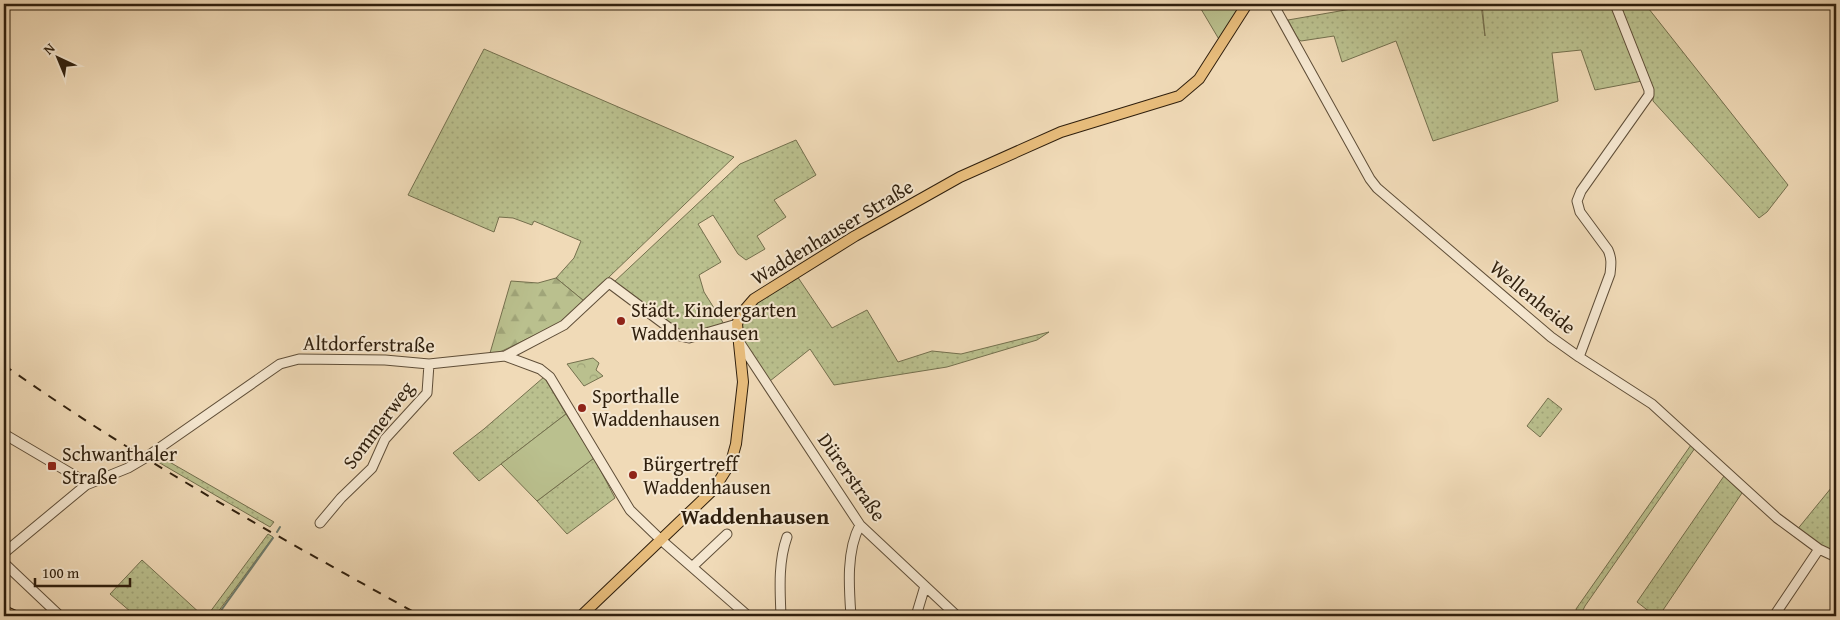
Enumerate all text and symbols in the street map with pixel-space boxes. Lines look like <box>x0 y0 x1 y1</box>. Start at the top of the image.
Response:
north arrow <box>32 32 82 82</box>
text: N <box>39 38 60 59</box>
street label: Waddenhauser Straße <box>745 172 918 292</box>
street label: Wellenheide <box>1484 253 1583 341</box>
place label: Städt. Kindergarten Waddenhausen <box>631 295 797 347</box>
marker: Städt. Kindergarten Waddenhausen <box>615 315 627 327</box>
street label: Altdorferstraße <box>303 328 435 359</box>
street label: Sommerweg <box>335 375 420 475</box>
place label: Sporthalle Waddenhausen <box>592 381 720 433</box>
marker: Sporthalle Waddenhausen <box>576 402 588 414</box>
street label: Dürerstraße <box>811 427 894 527</box>
place label: Schwanthaler Straße <box>62 439 177 491</box>
place label: Bürgertreff Waddenhausen <box>643 449 771 501</box>
marker: Schwanthaler Straße <box>46 460 58 472</box>
marker: Bürgertreff Waddenhausen <box>627 469 639 481</box>
district label: Waddenhausen <box>681 500 829 532</box>
scale bar <box>35 555 130 587</box>
text: 100 m <box>42 562 80 583</box>

